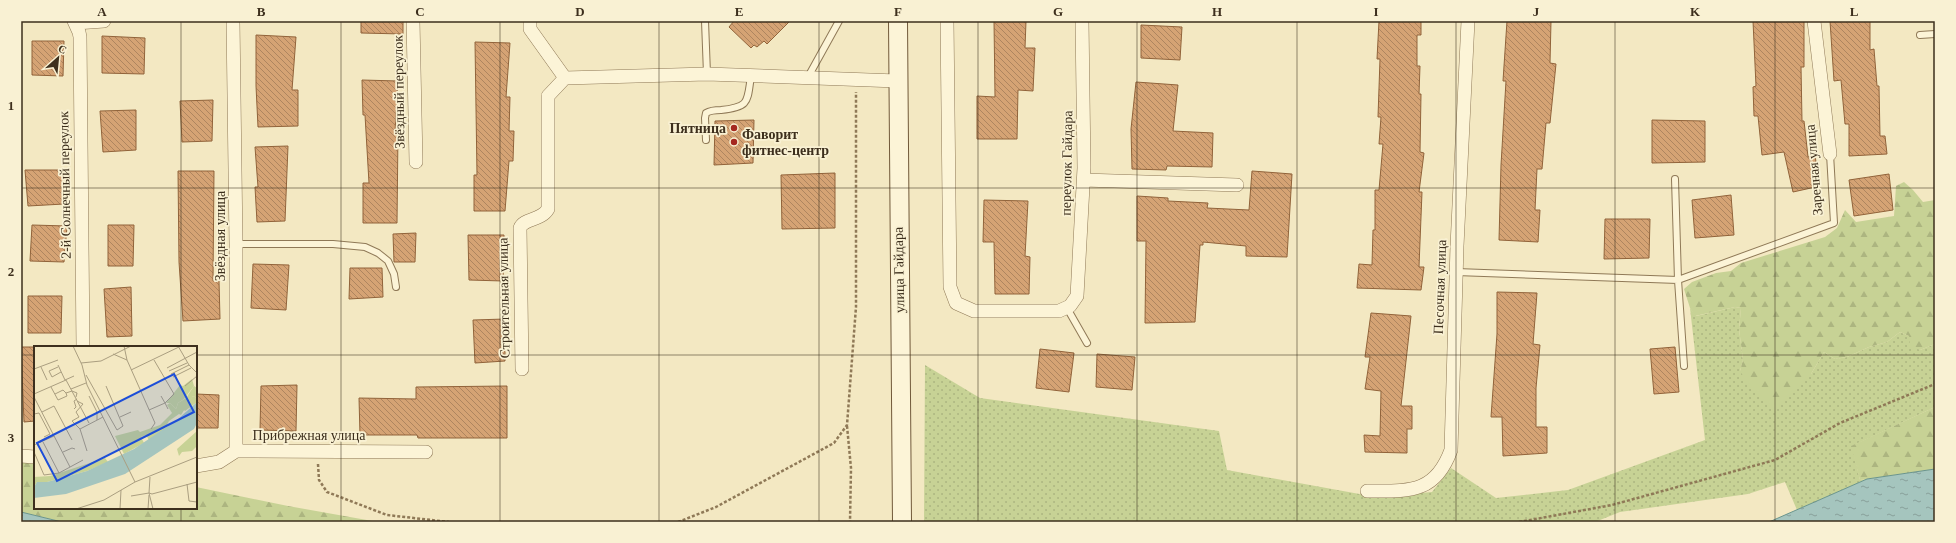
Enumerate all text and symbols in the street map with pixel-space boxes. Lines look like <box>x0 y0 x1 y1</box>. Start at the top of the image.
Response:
text: A <box>97 4 107 19</box>
text: B <box>257 4 266 19</box>
text: C <box>415 4 425 19</box>
text: D <box>575 4 585 19</box>
text: E <box>735 4 743 19</box>
text: F <box>894 4 902 19</box>
text: G <box>1053 4 1063 19</box>
text: H <box>1212 4 1222 19</box>
text: I <box>1373 4 1379 19</box>
text: J <box>1533 4 1540 19</box>
text: K <box>1690 4 1701 19</box>
text: L <box>1850 4 1859 19</box>
street label: Звёздный переулок <box>391 35 407 149</box>
north arrow <box>38 38 78 78</box>
text: С <box>56 42 69 56</box>
text: 1 <box>8 98 14 113</box>
street label: переулок Гайдара <box>1059 109 1075 216</box>
street label: 2-й Солнечный переулок <box>56 111 74 259</box>
place label: Пятница <box>669 121 726 136</box>
marker: Пятница <box>729 123 739 133</box>
street label: Заречная улица <box>1802 123 1825 216</box>
place label: Фаворит фитнес-центр <box>742 127 829 158</box>
marker: Фаворит фитнес-центр <box>729 137 739 147</box>
street label: Звёздная улица <box>213 190 228 281</box>
street label: улица Гайдара <box>891 226 907 313</box>
street label: Строительная улица <box>495 237 513 359</box>
street label: Песочная улица <box>1431 239 1449 335</box>
text: 2 <box>8 264 14 279</box>
inset map <box>34 346 197 509</box>
street label: Прибрежная улица <box>253 428 366 443</box>
text: 3 <box>8 430 15 445</box>

